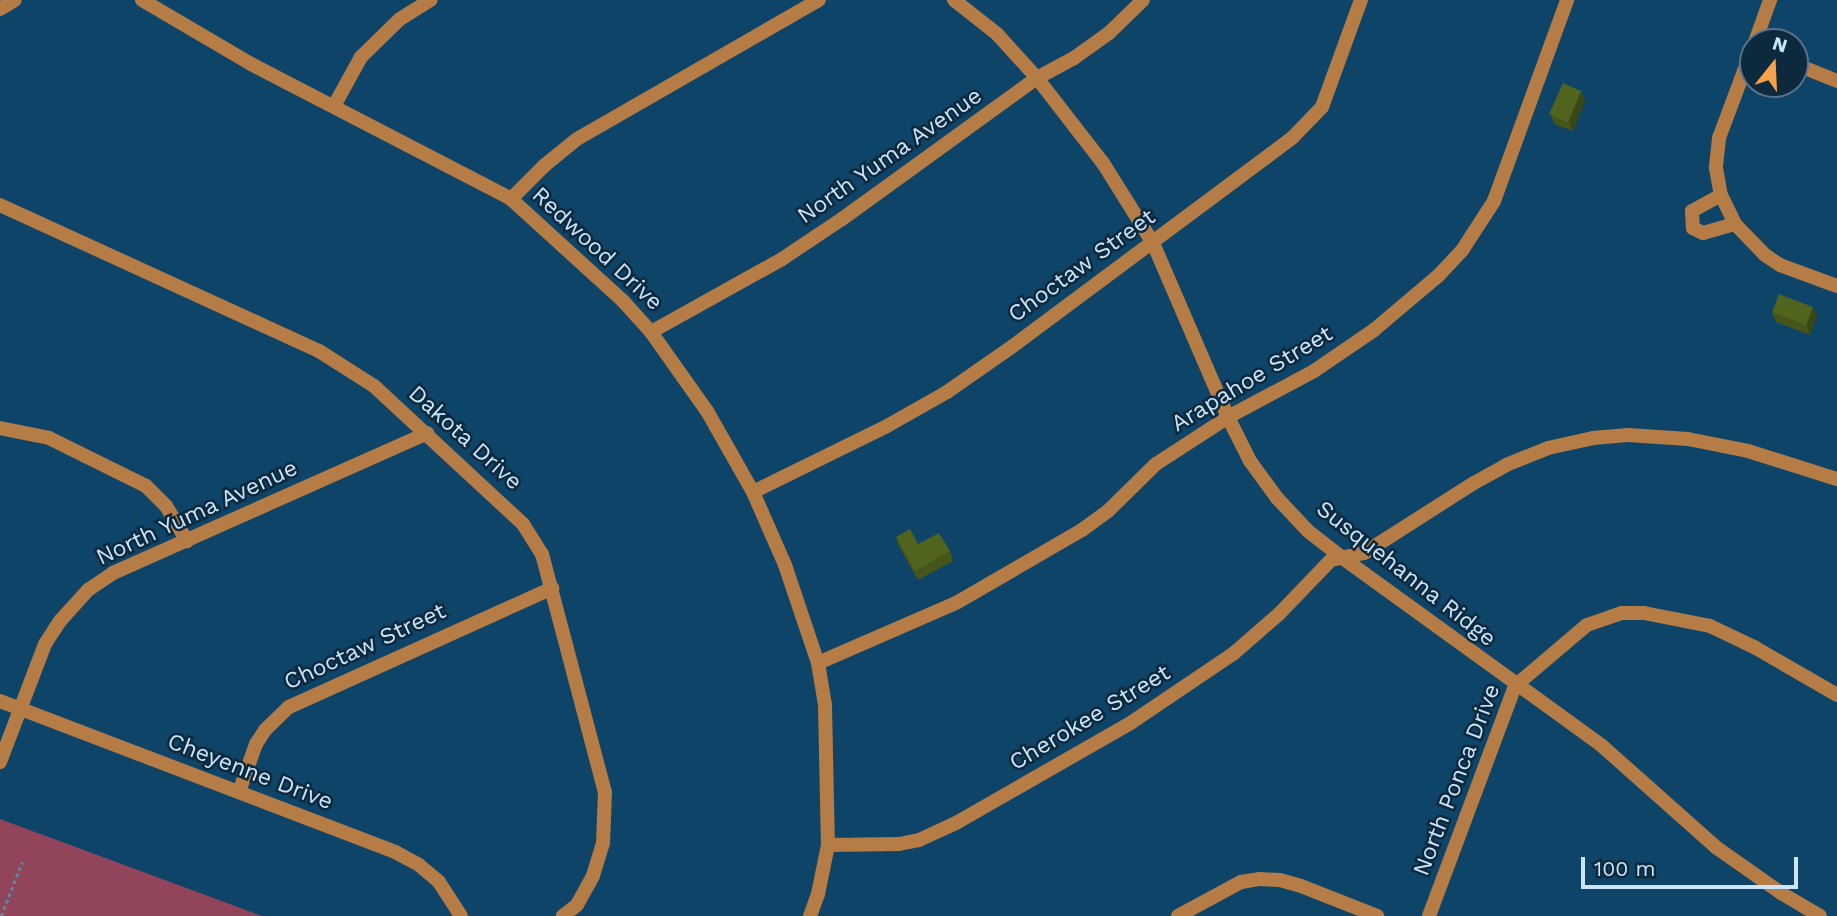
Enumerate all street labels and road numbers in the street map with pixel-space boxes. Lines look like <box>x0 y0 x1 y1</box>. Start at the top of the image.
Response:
street label: North Yuma Avenue <box>791 81 989 231</box>
street label: Redwood Drive <box>526 181 668 317</box>
street label: Choctaw Street <box>1003 203 1161 329</box>
street label: Arapahoe Street <box>1166 320 1338 438</box>
street label: Dakota Drive <box>402 380 528 496</box>
street label: North Yuma Avenue <box>91 454 303 572</box>
street label: Susquehanna Ridge <box>1311 495 1501 653</box>
street label: Choctaw Street <box>280 597 450 697</box>
street label: Cherokee Street <box>1005 659 1175 777</box>
street label: North Ponca Drive <box>1408 680 1506 880</box>
street label: Cheyenne Drive <box>164 728 336 816</box>

